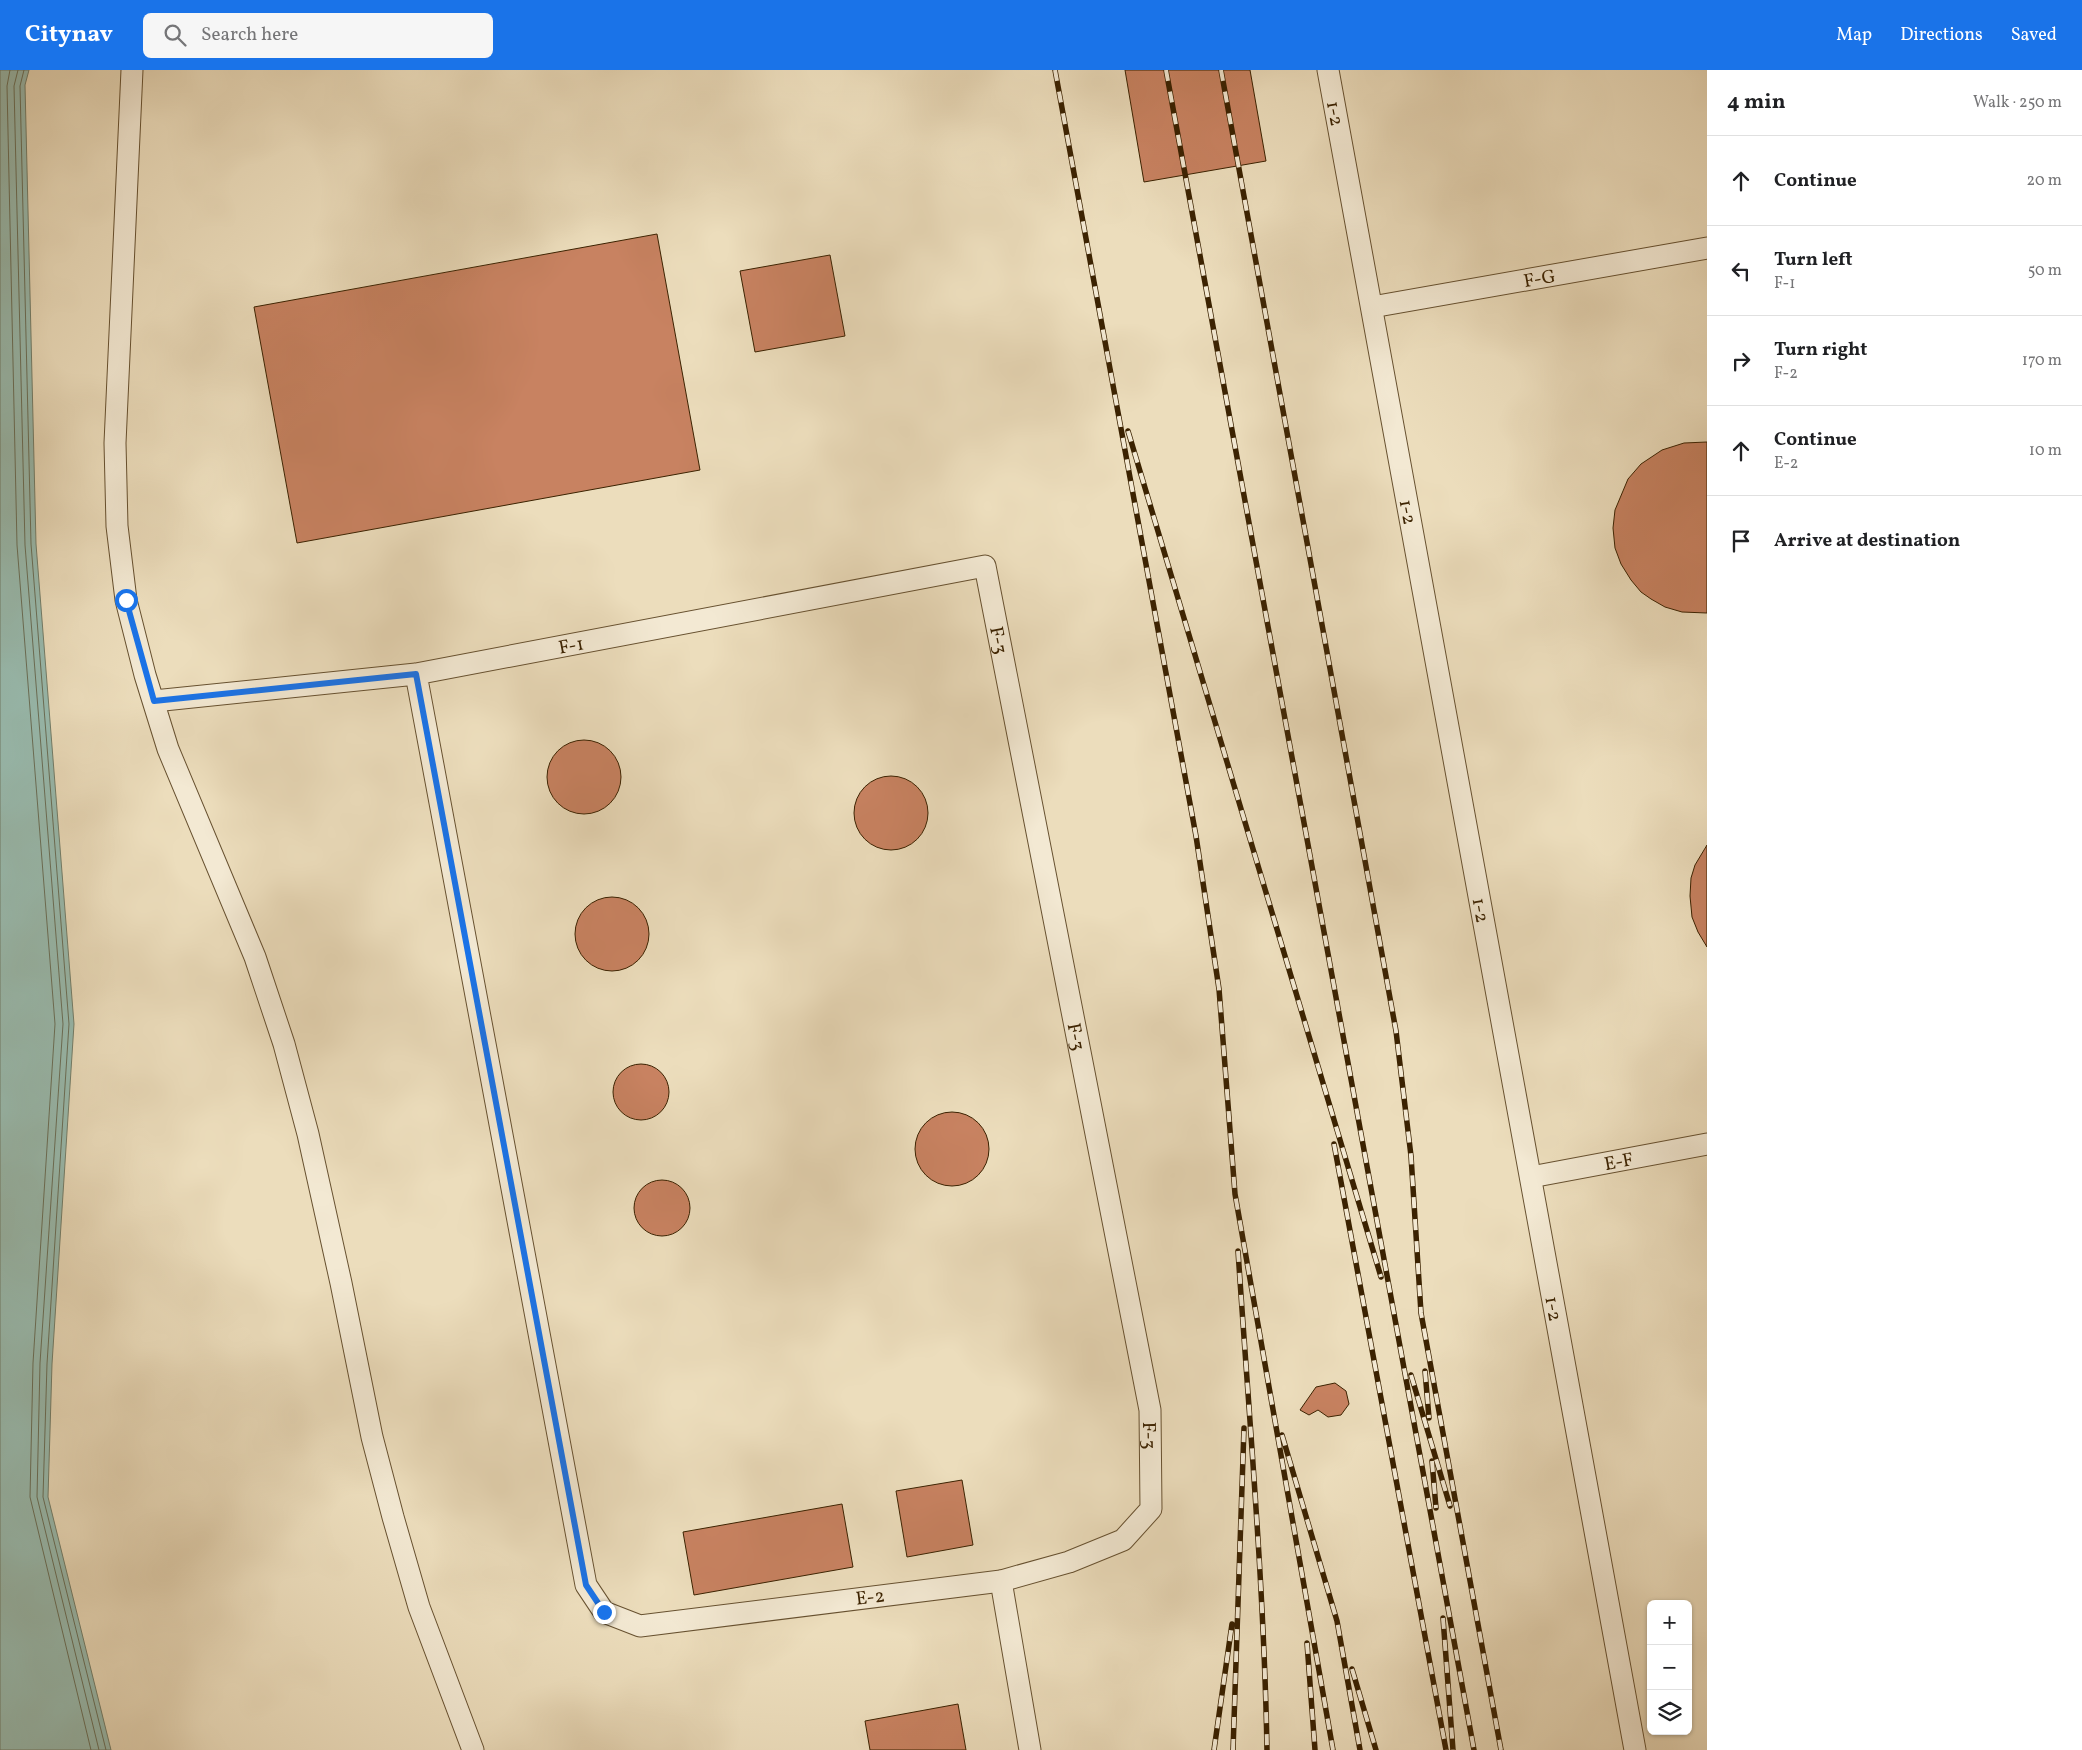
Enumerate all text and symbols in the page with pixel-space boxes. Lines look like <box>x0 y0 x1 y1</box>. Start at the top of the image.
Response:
search box <box>143 13 493 58</box>
text: Citynav <box>25 18 113 52</box>
icon: search <box>161 21 189 49</box>
text: Search here <box>201 22 298 48</box>
text: Map <box>1836 23 1872 48</box>
text: Directions <box>1900 23 1983 48</box>
text: Saved <box>2011 23 2057 48</box>
text: 4 min <box>1727 88 1786 117</box>
text: Walk · 250 m <box>1973 92 2062 114</box>
street label: 1-2 <box>1319 99 1349 128</box>
icon: ahead <box>1727 167 1755 195</box>
text: Continue <box>1774 168 1857 194</box>
text: 20 m <box>2027 170 2062 192</box>
text: Turn left <box>1774 247 1853 273</box>
icon: left <box>1727 257 1755 285</box>
text: 50 m <box>2028 260 2062 282</box>
street label: F-G <box>1522 264 1558 295</box>
text: F-1 <box>1774 273 1795 295</box>
text: Turn right <box>1774 337 1867 363</box>
icon: right <box>1727 347 1755 375</box>
text: 170 m <box>2022 350 2062 372</box>
text: F-2 <box>1774 363 1798 385</box>
text: Continue <box>1774 427 1857 453</box>
icon: ahead <box>1727 437 1755 465</box>
text: 10 m <box>2029 440 2062 462</box>
text: E-2 <box>1774 453 1798 475</box>
street label: 1-2 <box>1392 497 1422 527</box>
icon: arrive <box>1727 527 1755 555</box>
text: Arrive at destination <box>1774 528 1960 554</box>
route start <box>115 589 138 612</box>
street label: F-3 <box>982 624 1013 657</box>
street label: F-1 <box>556 631 586 662</box>
street label: 1-2 <box>1465 896 1495 925</box>
street label: F-3 <box>1060 1021 1090 1053</box>
street label: E-F <box>1602 1147 1635 1178</box>
street label: 1-2 <box>1537 1294 1567 1323</box>
street label: F-3 <box>1135 1421 1161 1450</box>
street label: E-2 <box>854 1583 886 1613</box>
map controls <box>1647 1600 1692 1735</box>
button: + <box>1647 1600 1692 1645</box>
route end <box>593 1601 616 1624</box>
button: − <box>1647 1645 1692 1690</box>
button: layers <box>1647 1690 1692 1735</box>

